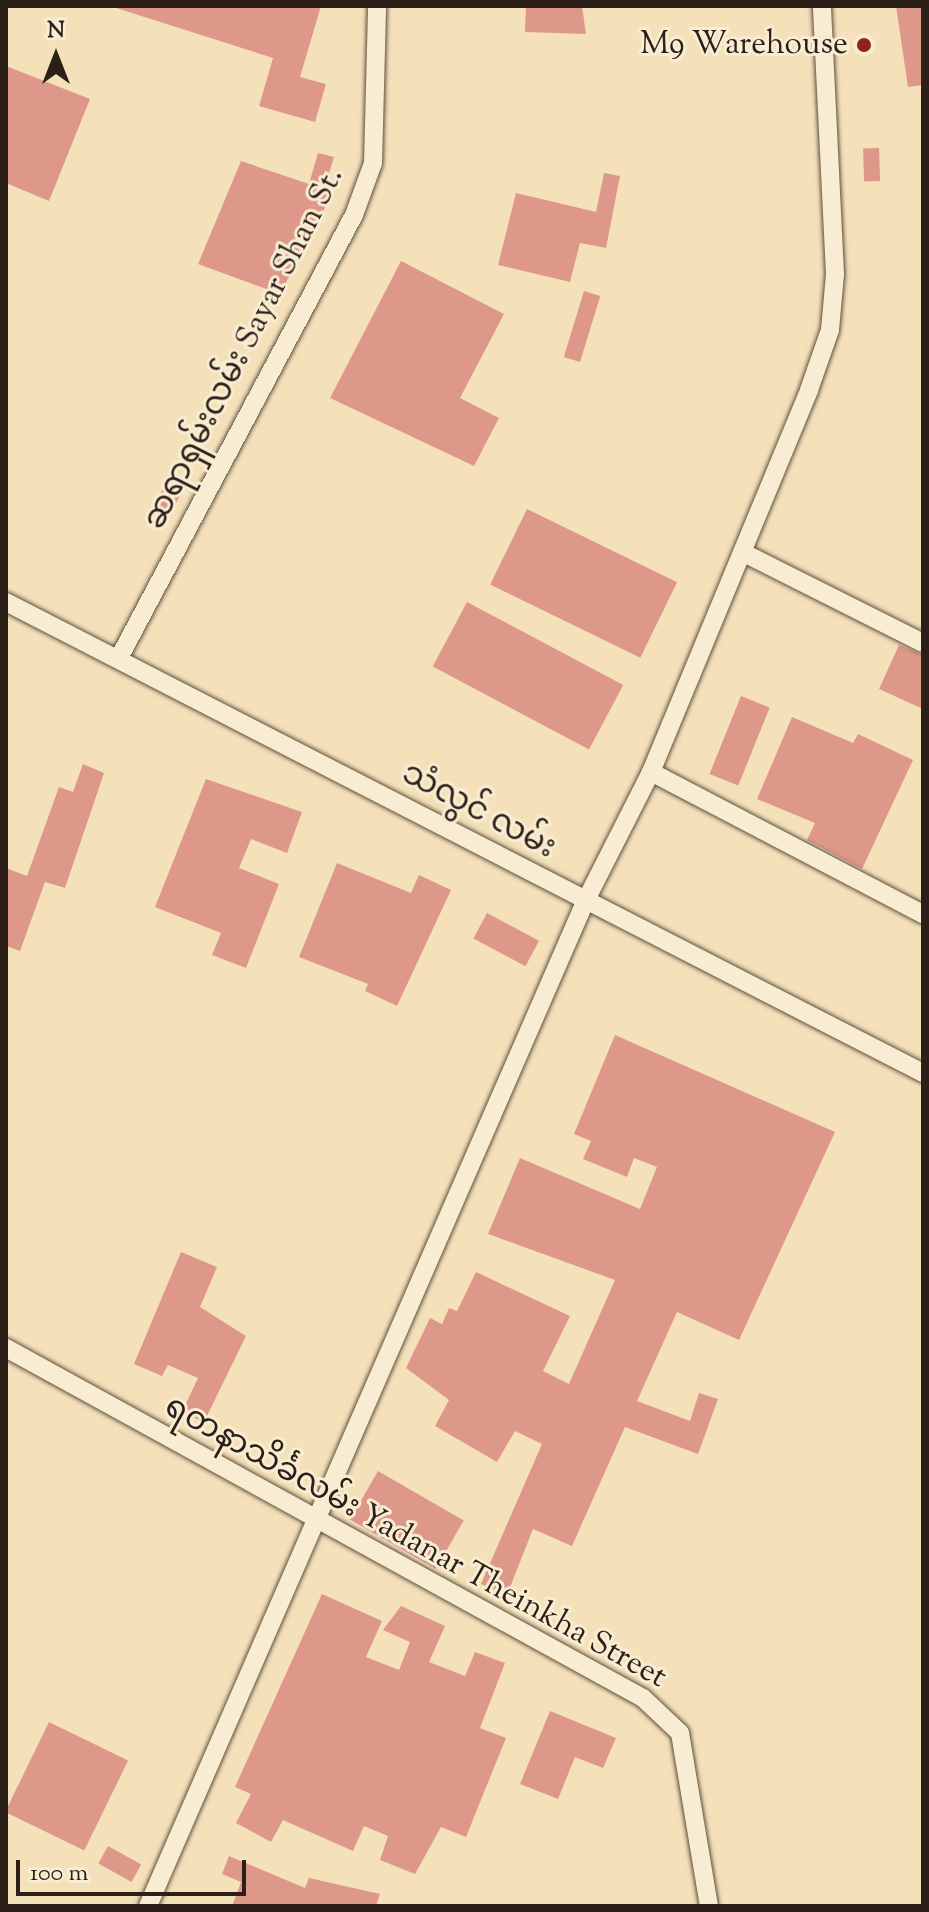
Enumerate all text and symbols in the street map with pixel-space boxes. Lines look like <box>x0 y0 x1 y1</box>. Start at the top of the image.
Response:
north arrow <box>16 16 96 96</box>
text: N <box>47 16 65 48</box>
place label: M9 Warehouse <box>640 26 848 64</box>
marker: M9 Warehouse <box>855 36 873 54</box>
street label: ဆရာရှမ်းလမ်း Sayar Shan St. <box>137 161 353 537</box>
street label: သံလွင် လမ်း <box>395 756 561 868</box>
street label: ရတနာသိင်္ခလမ်း Yadanar Theinkha Street <box>157 1388 673 1698</box>
scale bar <box>20 1844 250 1894</box>
text: 100 m <box>30 1857 88 1891</box>

